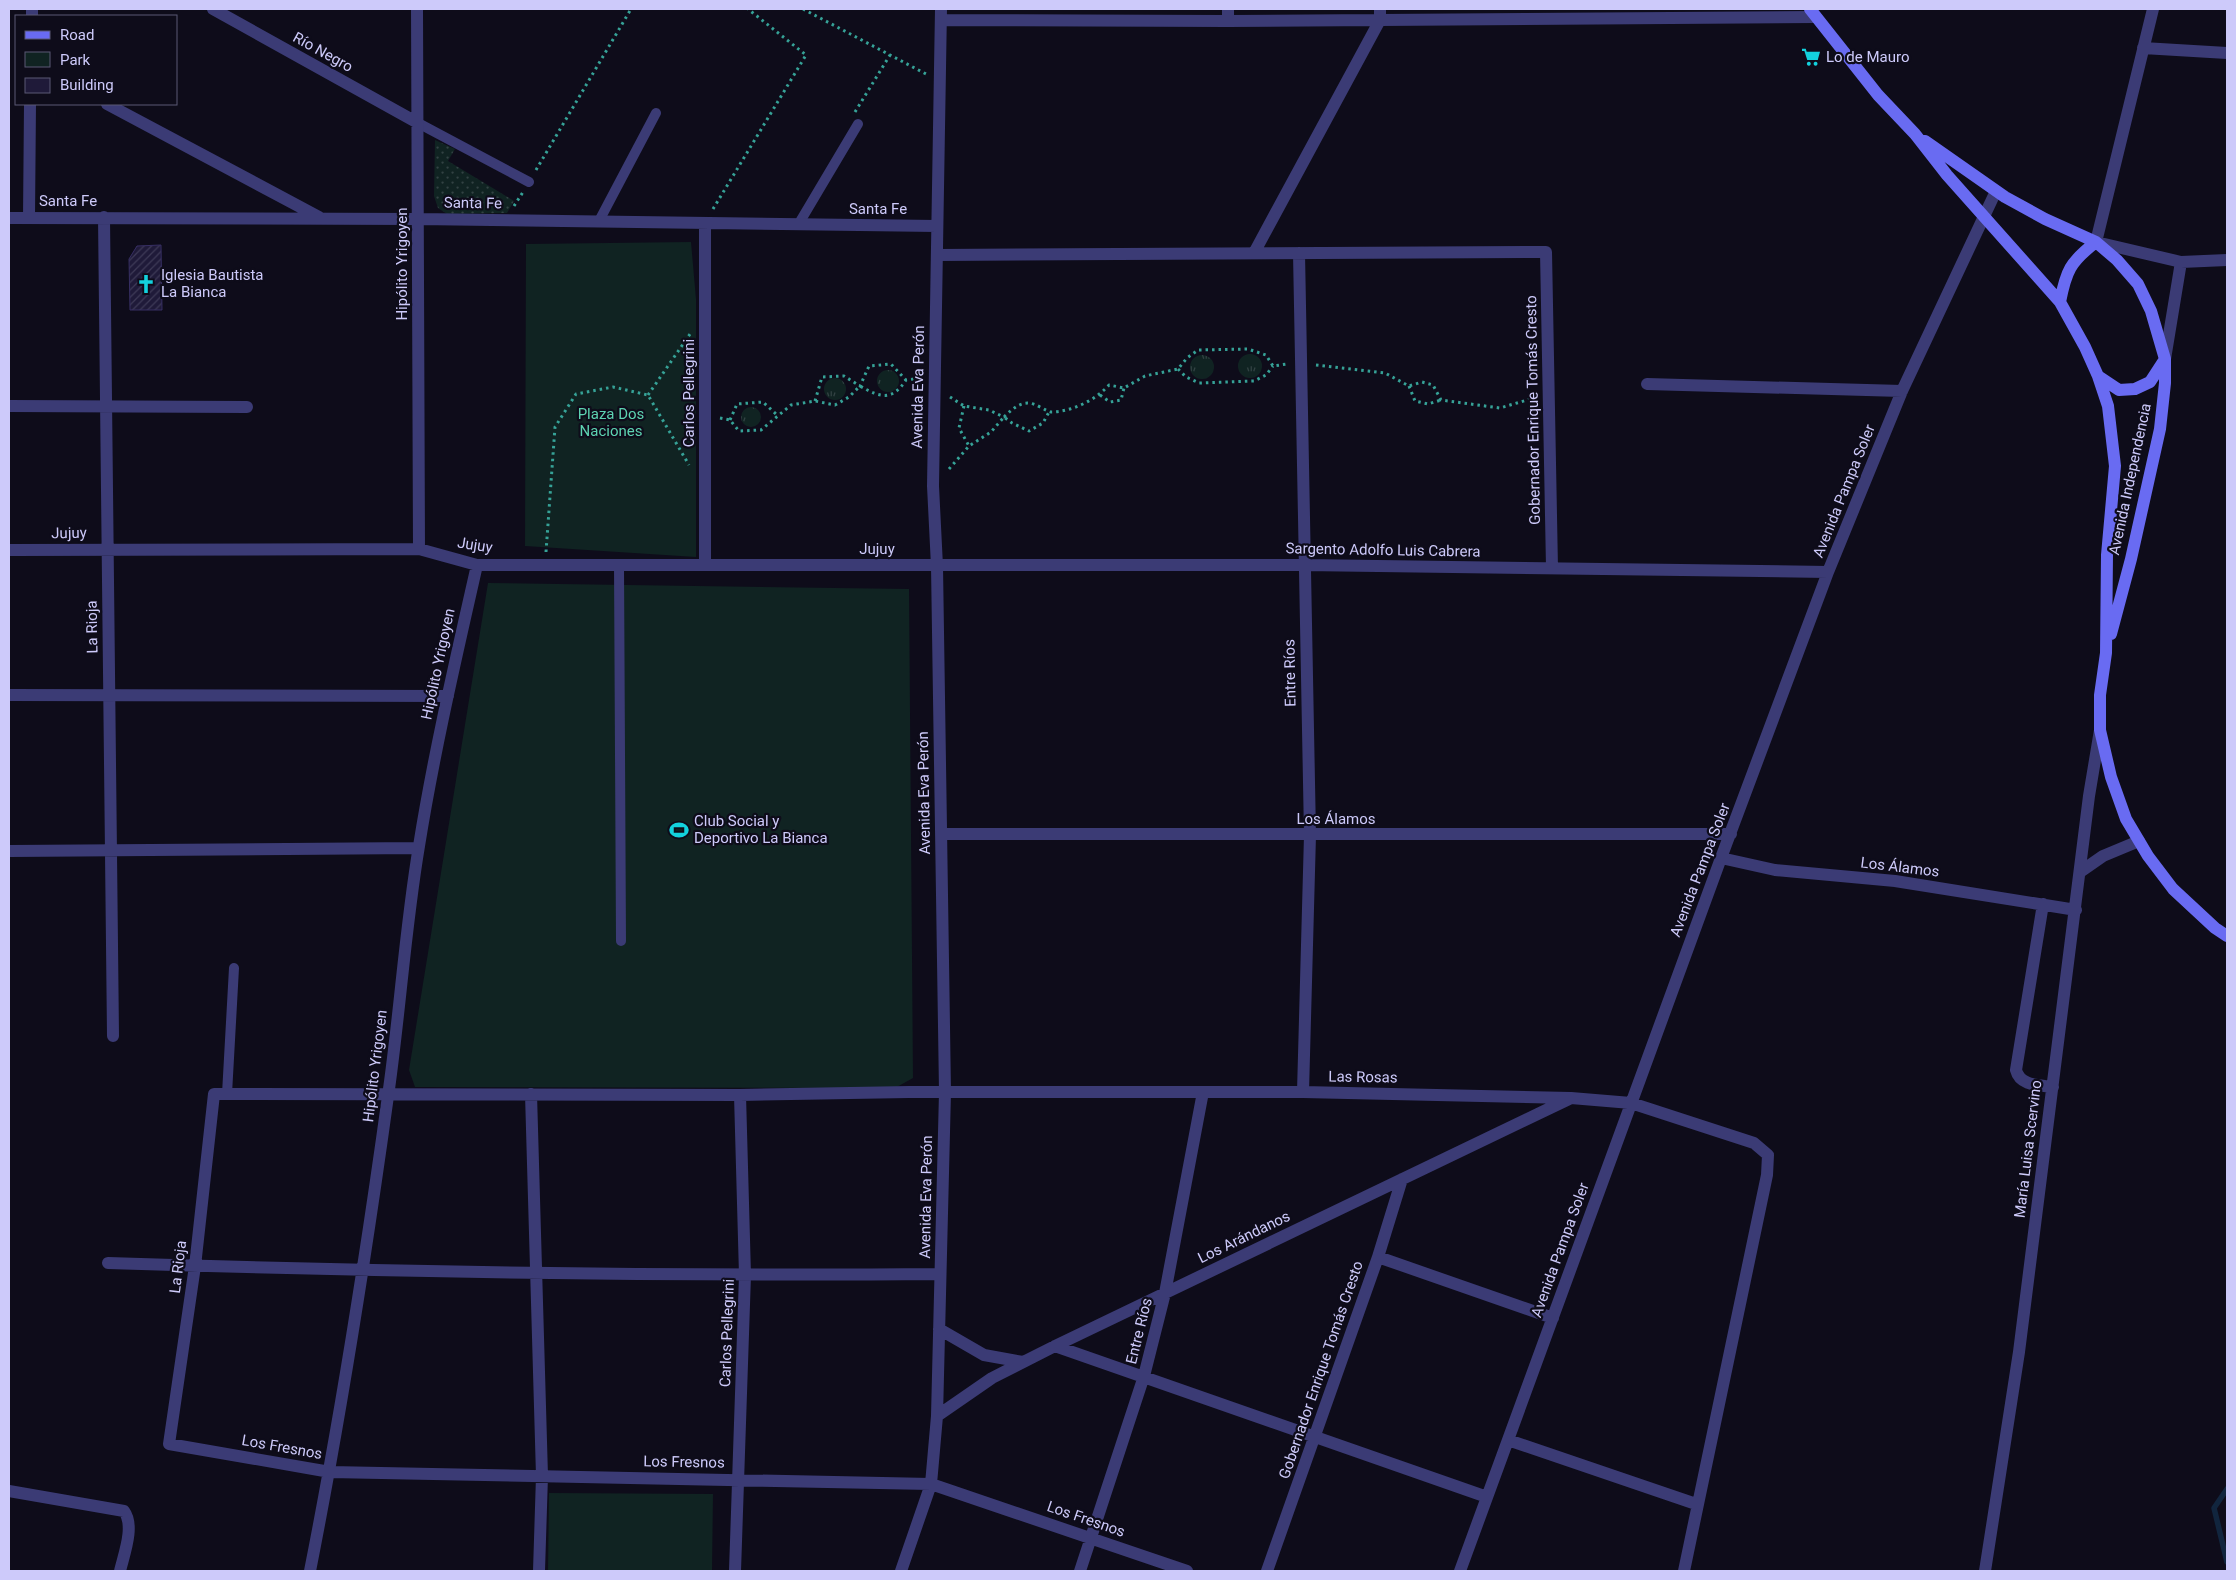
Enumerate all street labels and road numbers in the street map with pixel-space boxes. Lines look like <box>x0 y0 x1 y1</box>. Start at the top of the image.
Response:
street label: Río Negro <box>290 28 356 76</box>
street label: Santa Fe <box>39 192 97 210</box>
street label: Santa Fe <box>444 193 502 213</box>
street label: Santa Fe <box>849 200 907 218</box>
street label: Hipólito Yrigoyen <box>393 207 411 321</box>
street label: Gobernador Enrique Tomás Cresto <box>1522 295 1544 525</box>
street label: Avenida Eva Perón <box>908 325 928 449</box>
street label: Carlos Pellegrini <box>680 339 698 447</box>
street label: Avenida Independencia <box>2105 402 2155 556</box>
street label: Avenida Pampa Soler <box>1809 422 1879 560</box>
street label: Jujuy <box>51 524 87 542</box>
street label: Jujuy <box>456 533 494 557</box>
street label: Sargento Adolfo Luis Cabrera <box>1285 539 1481 561</box>
street label: Jujuy <box>859 540 895 558</box>
street label: La Rioja <box>83 600 101 654</box>
street label: Hipólito Yrigoyen <box>417 607 459 721</box>
street label: Entre Ríos <box>1280 639 1300 707</box>
street label: Avenida Eva Perón <box>914 731 934 855</box>
street label: Avenida Pampa Soler <box>1666 801 1734 939</box>
street label: Los Álamos <box>1296 810 1376 828</box>
street label: Los Álamos <box>1860 853 1940 881</box>
street label: Hipólito Yrigoyen <box>359 1009 391 1123</box>
street label: Las Rosas <box>1328 1067 1398 1087</box>
street label: María Luisa Scervino <box>2011 1079 2045 1219</box>
street label: Avenida Eva Perón <box>916 1135 936 1259</box>
street label: Avenida Pampa Soler <box>1527 1180 1593 1320</box>
street label: Los Arándanos <box>1195 1207 1293 1267</box>
street label: La Rioja <box>166 1240 190 1294</box>
street label: Gobernador Enrique Tomás Cresto <box>1275 1259 1367 1481</box>
street label: Carlos Pellegrini <box>716 1279 738 1387</box>
street label: Entre Ríos <box>1122 1296 1156 1366</box>
street label: Los Fresnos <box>240 1431 324 1463</box>
street label: Los Fresnos <box>643 1452 725 1472</box>
street label: Los Fresnos <box>1045 1497 1127 1541</box>

